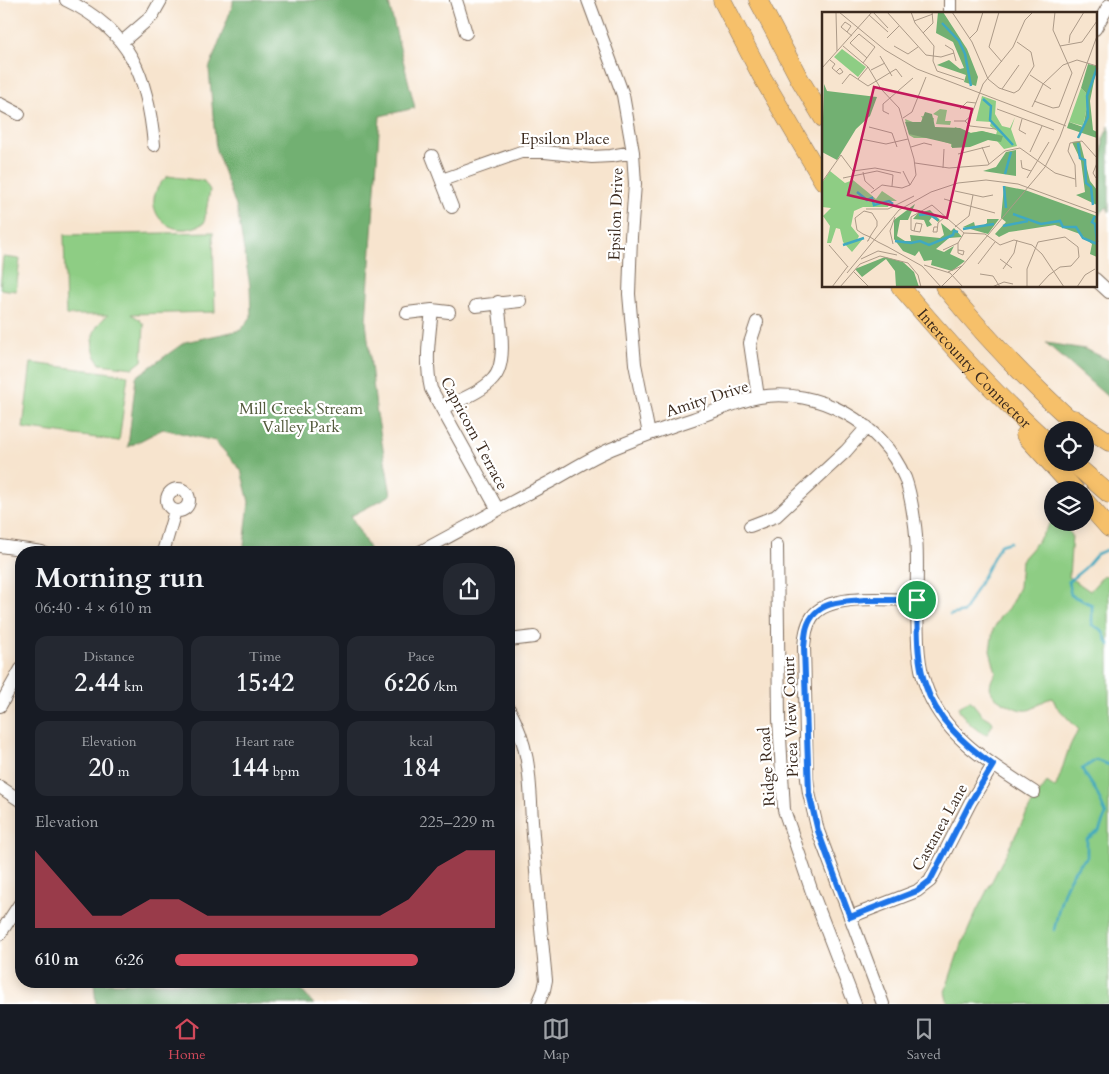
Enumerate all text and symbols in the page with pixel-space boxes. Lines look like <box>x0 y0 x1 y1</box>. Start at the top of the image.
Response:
inset map <box>822 12 1096 288</box>
street label: Epsilon Place <box>520 128 610 150</box>
street label: Epsilon Drive <box>603 167 629 261</box>
street label: Intercounty Connector <box>912 304 1036 434</box>
street label: Capricorn Terrace <box>435 373 513 494</box>
street label: Amity Drive <box>663 375 752 423</box>
park label: Mill Creek Stream Valley Park <box>239 398 364 438</box>
map controls <box>1044 421 1094 531</box>
button: locate <box>1044 421 1094 471</box>
button: layers <box>1044 481 1094 531</box>
text: Morning run <box>35 559 204 597</box>
button: share <box>443 563 495 615</box>
pin <box>896 579 938 621</box>
icon: arrive <box>903 586 931 614</box>
text: 06:40 · 4 × 610 m <box>35 597 152 619</box>
text: Distance <box>83 647 135 666</box>
text: Time <box>249 647 281 666</box>
text: Pace <box>407 647 435 666</box>
street label: Picea View Court <box>778 656 804 778</box>
text: 2.44 <box>75 666 120 700</box>
text: 15:42 <box>236 666 294 700</box>
text: 6:26 <box>384 666 430 700</box>
text: km <box>120 677 143 696</box>
text: /km <box>430 677 458 696</box>
street label: Ridge Road <box>753 726 781 807</box>
text: Elevation <box>81 732 137 751</box>
text: Heart rate <box>235 732 295 751</box>
text: kcal <box>409 732 433 751</box>
text: 20 <box>88 751 114 785</box>
text: 144 <box>231 751 269 785</box>
text: 184 <box>402 751 440 785</box>
text: m <box>114 762 130 781</box>
text: bpm <box>269 762 300 781</box>
street label: Castanea Lane <box>907 780 973 875</box>
text: Elevation <box>35 811 99 833</box>
text: 225–229 m <box>419 811 495 833</box>
text: 610 m <box>35 949 79 971</box>
text: 6:26 <box>115 949 144 971</box>
tab: Home <box>168 1015 206 1064</box>
tab: Map <box>542 1015 570 1064</box>
tab: Saved <box>907 1015 941 1064</box>

